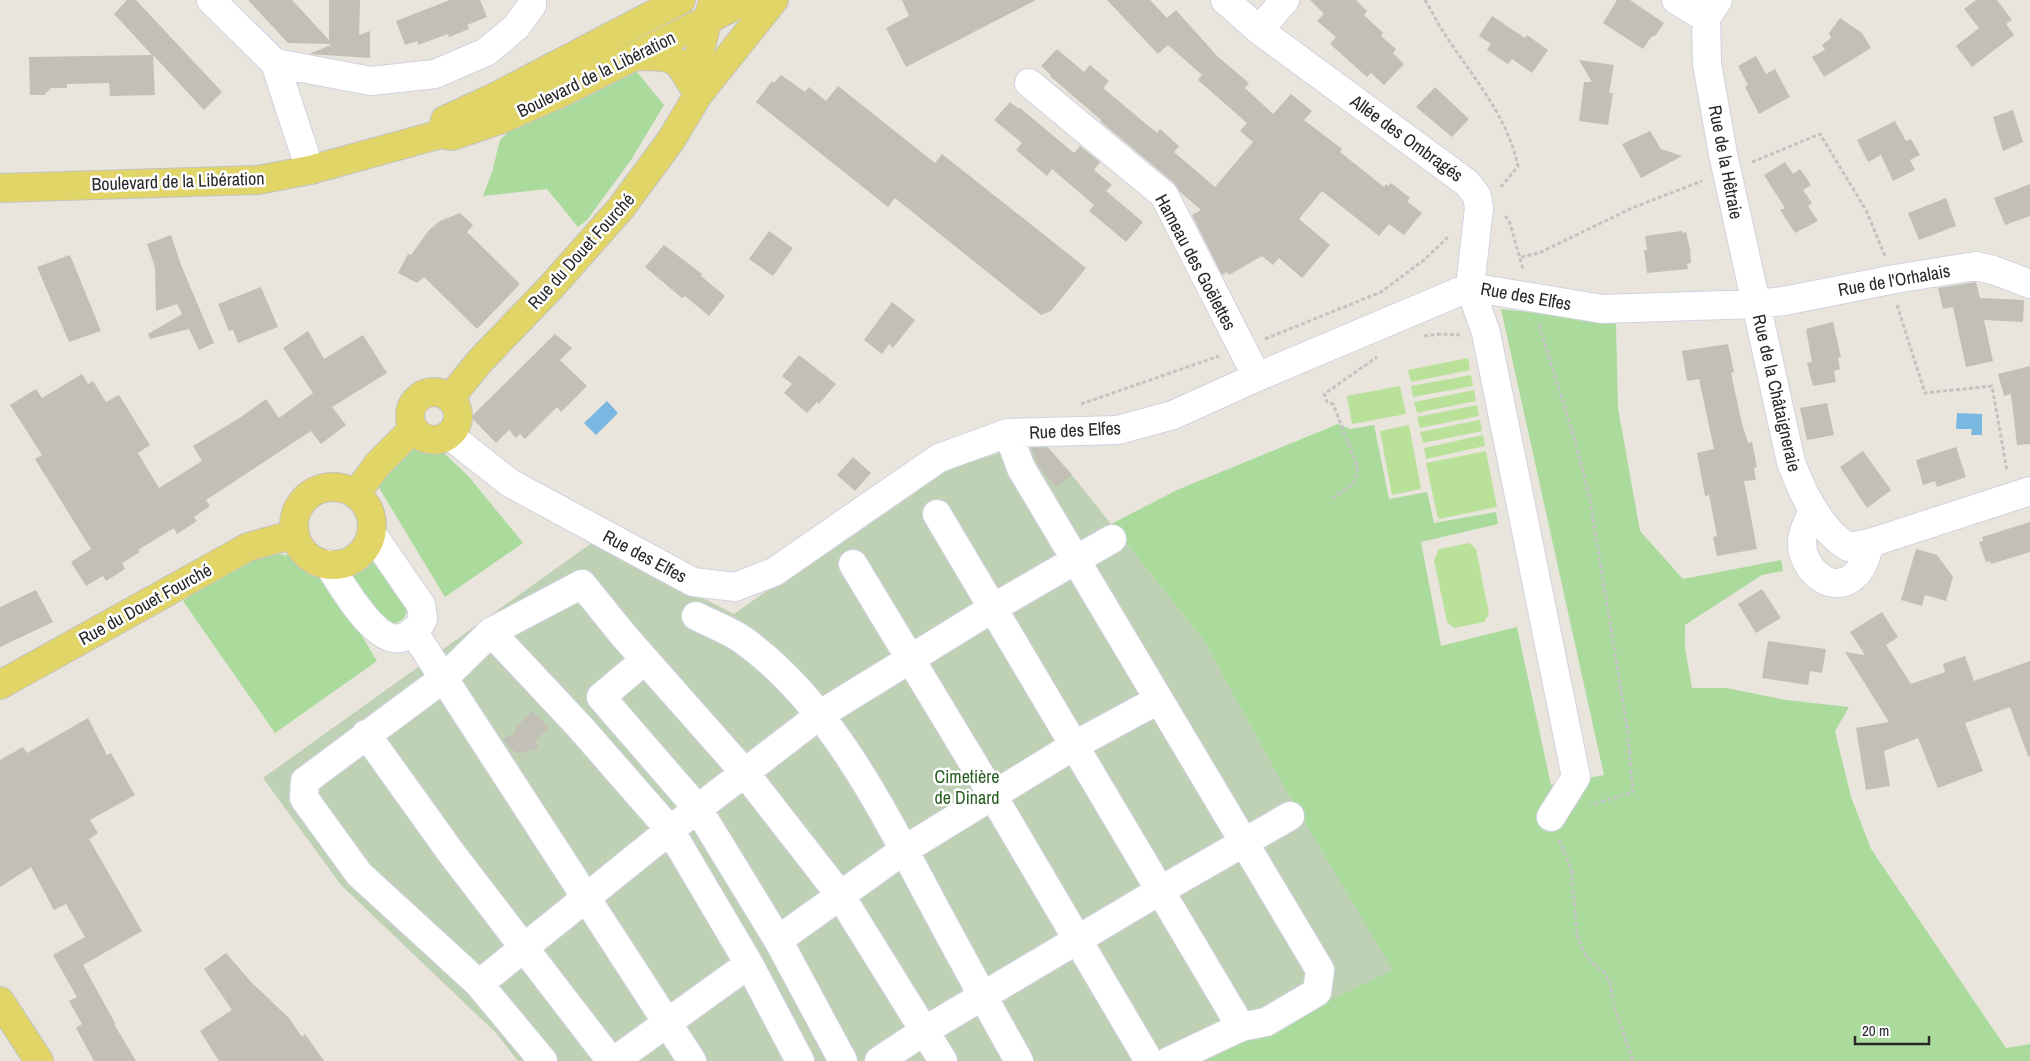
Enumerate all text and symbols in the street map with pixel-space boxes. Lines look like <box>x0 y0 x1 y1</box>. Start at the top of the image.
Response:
street label: Boulevard de la Libération <box>513 25 679 123</box>
street label: Allée des Ombragés <box>1345 88 1468 187</box>
street label: Rue de la Hêtraie <box>1703 103 1749 221</box>
street label: Boulevard de la Libération <box>91 165 265 197</box>
street label: Rue du Douet Fourché <box>522 187 640 315</box>
street label: Hameau des Goëlettes <box>1150 189 1242 335</box>
street label: Rue de l'Orhalais <box>1836 258 1952 302</box>
street label: Rue des Elfes <box>1479 276 1573 316</box>
street label: Rue de la Châtaigneraie <box>1747 312 1807 474</box>
street label: Rue des Elfes <box>1028 415 1122 445</box>
street label: Rue des Elfes <box>599 523 691 589</box>
street label: Rue du Douet Fourché <box>74 557 216 651</box>
park label: Cimetière de Dinard <box>935 764 999 810</box>
scale bar <box>1855 1014 1929 1046</box>
text: 20 m <box>1862 1020 1889 1041</box>

